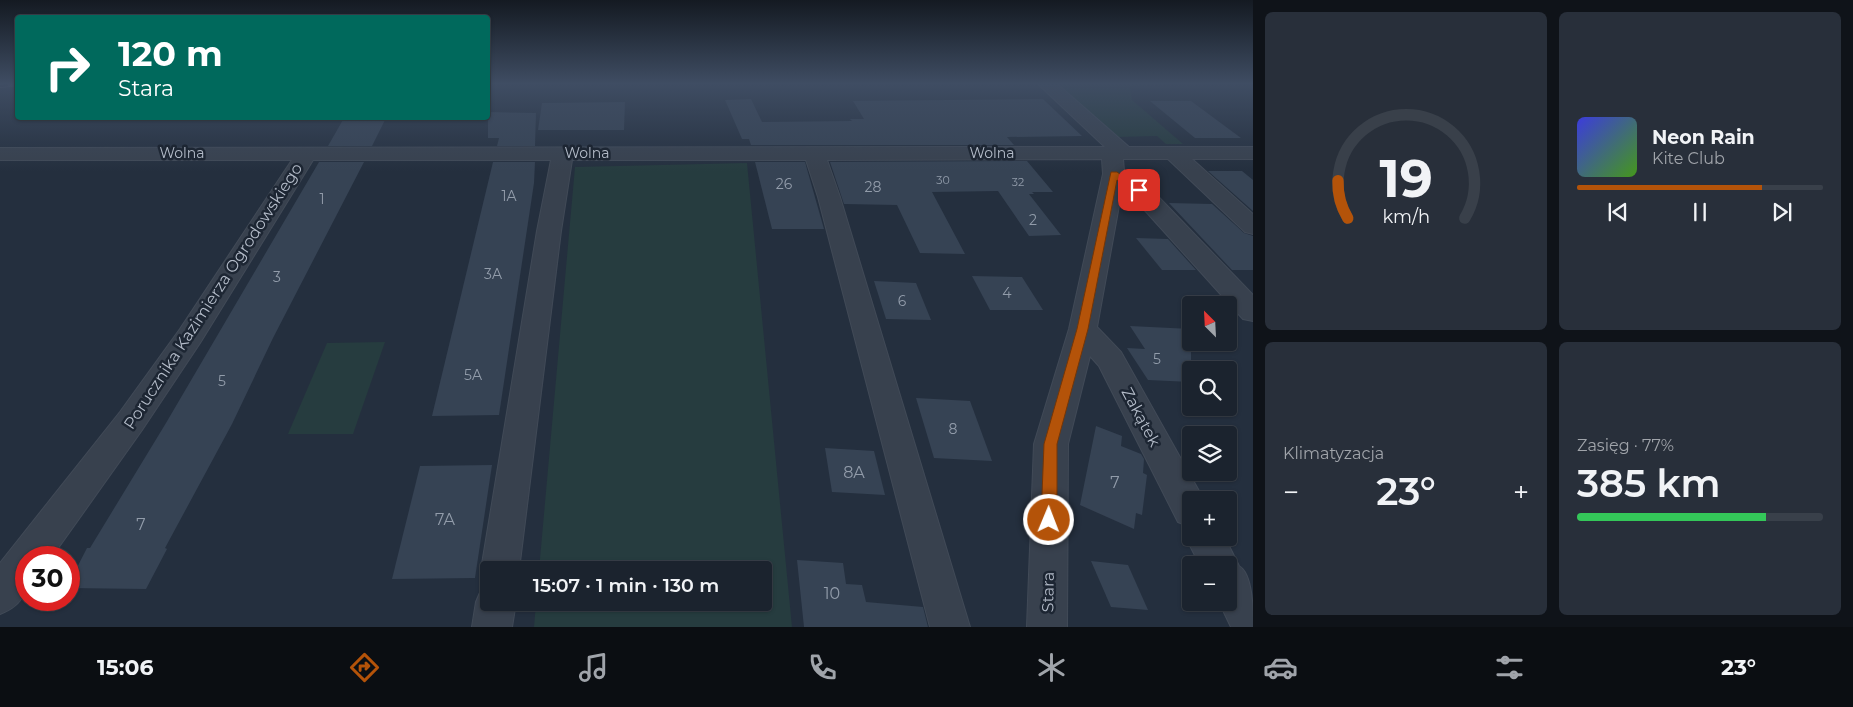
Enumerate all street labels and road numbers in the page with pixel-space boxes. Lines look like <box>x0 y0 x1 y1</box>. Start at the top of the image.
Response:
street label: Wolna <box>159 144 205 162</box>
street label: Wolna <box>564 144 610 162</box>
street label: Wolna <box>969 144 1015 162</box>
street label: Porucznika Kazimierza Ogrodowskiego <box>120 159 306 433</box>
street label: Zakątek <box>1118 384 1165 450</box>
street label: Stara <box>1038 572 1058 612</box>

